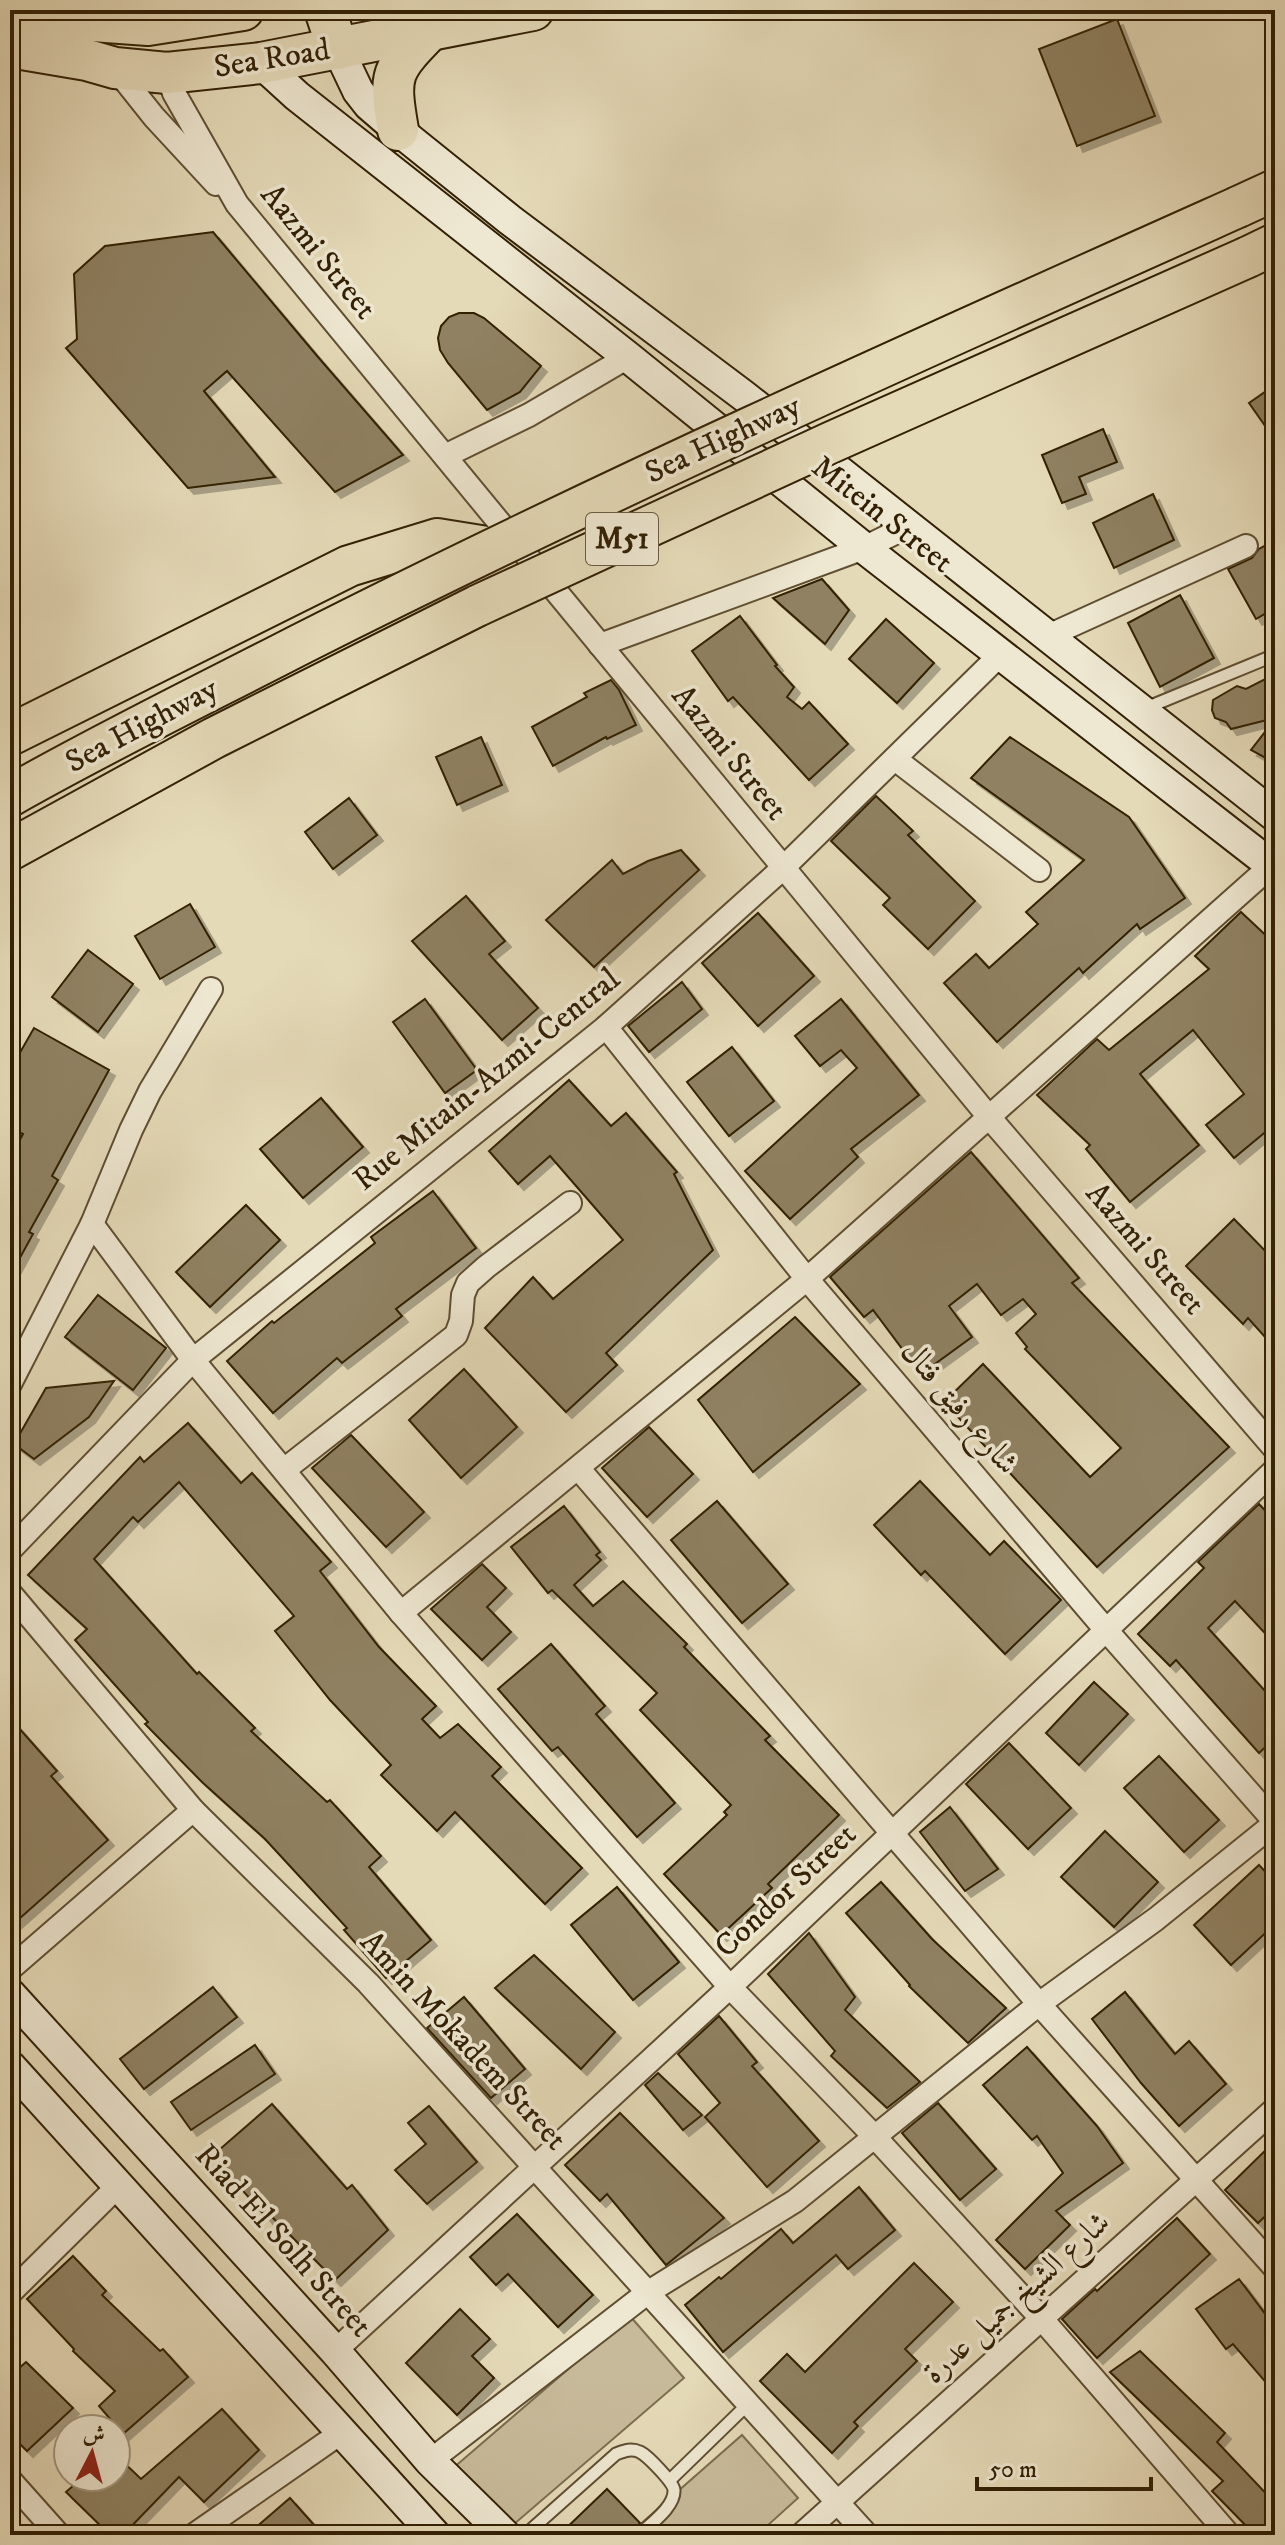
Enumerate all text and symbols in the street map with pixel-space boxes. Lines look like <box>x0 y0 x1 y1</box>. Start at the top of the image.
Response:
street label: Sea Road <box>211 30 333 88</box>
street label: Aazmi Street <box>251 176 385 328</box>
street label: Sea Highway <box>639 386 808 493</box>
street label: Mitein Street <box>803 447 961 583</box>
road number: M51 <box>586 513 658 565</box>
street label: Sea Highway <box>59 669 226 783</box>
street label: Aazmi Street <box>662 677 796 829</box>
street label: Rue Mitain-Azmi-Central <box>345 960 629 1200</box>
street label: Aazmi Street <box>1077 1174 1213 1324</box>
street label: شارع رفيق فتال <box>888 1333 1027 1486</box>
street label: Condor Street <box>707 1815 865 1967</box>
street label: Amin Mokadem Street <box>351 1923 575 2159</box>
street label: Riad El Solh Street <box>186 2136 380 2346</box>
street label: شارع الشيخ جميل عدرة <box>915 2203 1123 2397</box>
north arrow <box>52 2413 132 2493</box>
text: ش <box>82 2420 106 2449</box>
scale bar <box>977 2441 1151 2491</box>
text: 50 m <box>989 2455 1037 2485</box>

